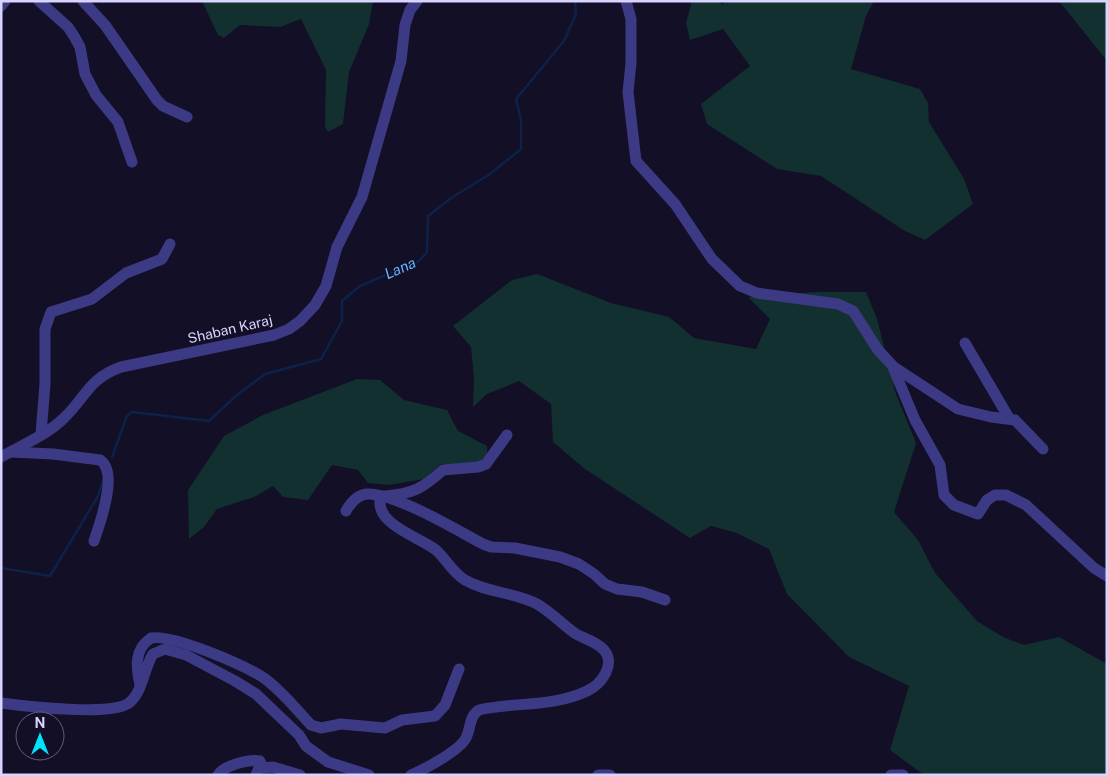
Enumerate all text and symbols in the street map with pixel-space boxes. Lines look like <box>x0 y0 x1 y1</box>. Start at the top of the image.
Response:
water label: Lana <box>382 254 418 282</box>
street label: Shaban Karaj <box>186 311 274 347</box>
north arrow <box>15 711 65 761</box>
text: N <box>35 715 45 731</box>

